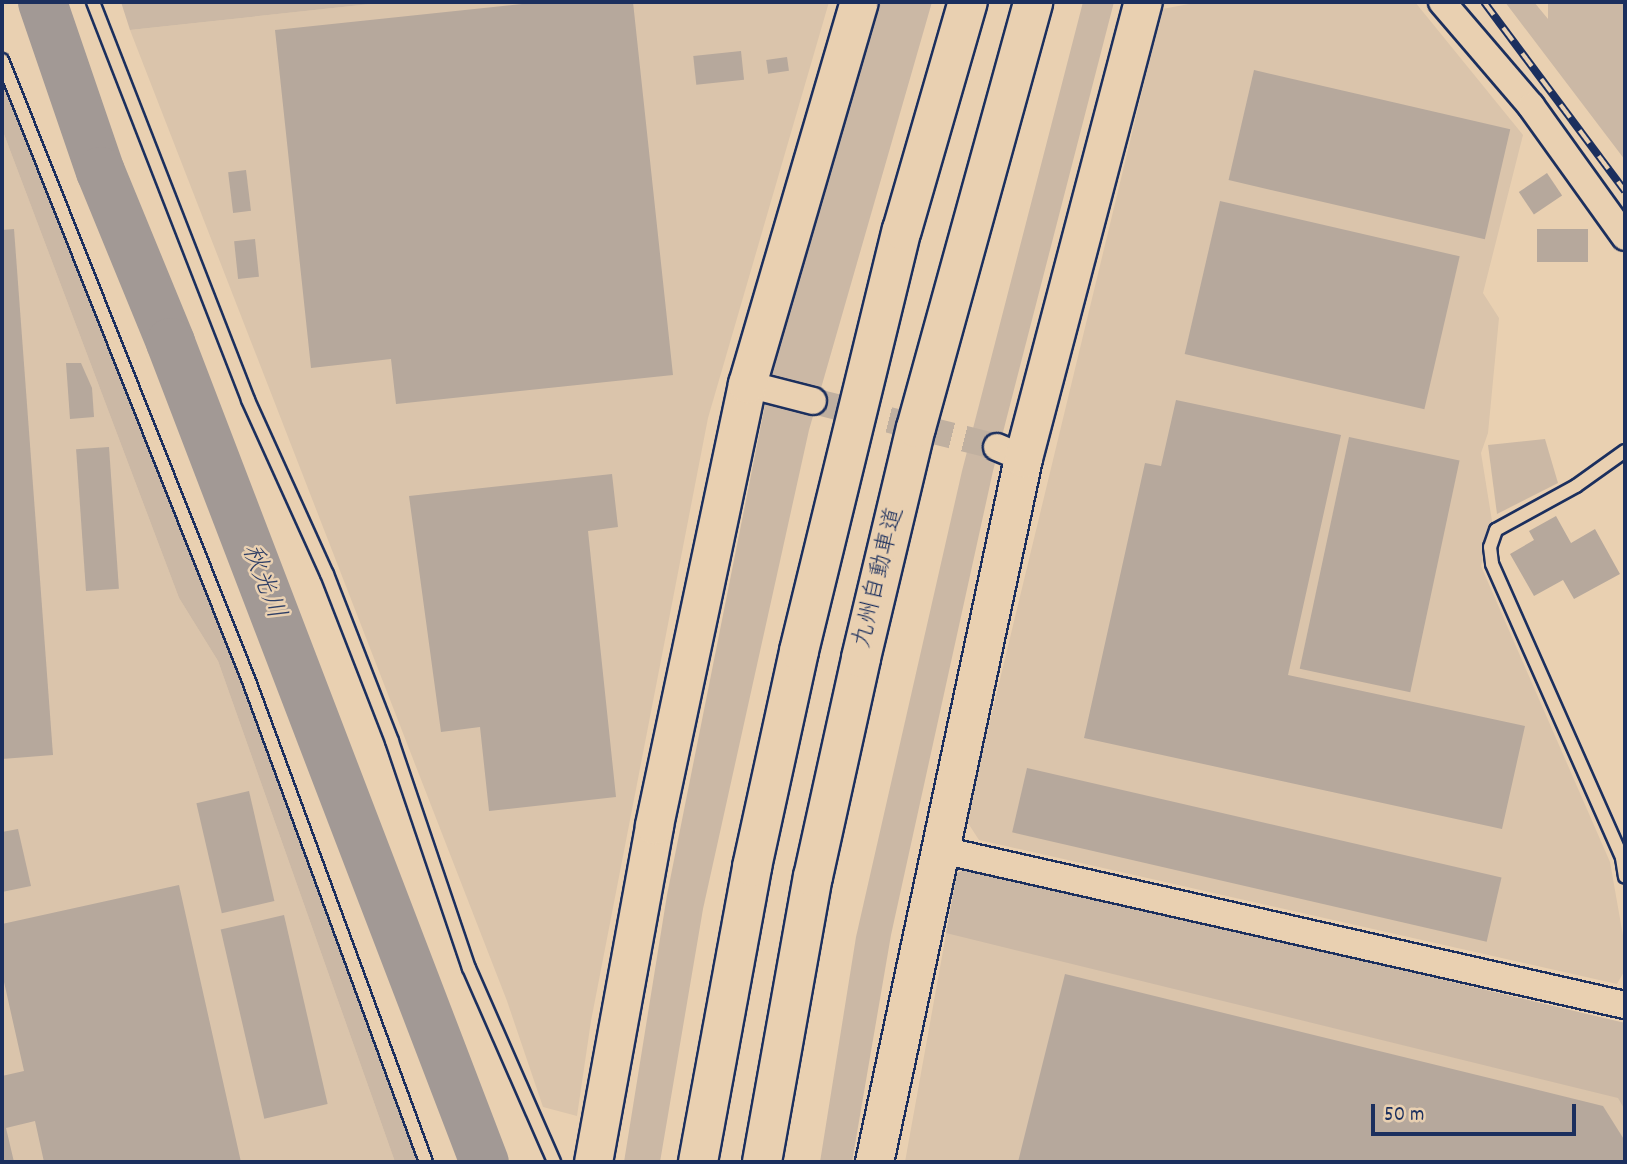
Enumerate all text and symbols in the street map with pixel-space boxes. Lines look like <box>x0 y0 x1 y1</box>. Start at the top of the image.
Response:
street label: 九州自動車道 <box>849 505 911 651</box>
water label: 秋光川 <box>233 540 291 624</box>
scale bar <box>1375 1090 1580 1134</box>
text: 50 m <box>1384 1101 1424 1131</box>

